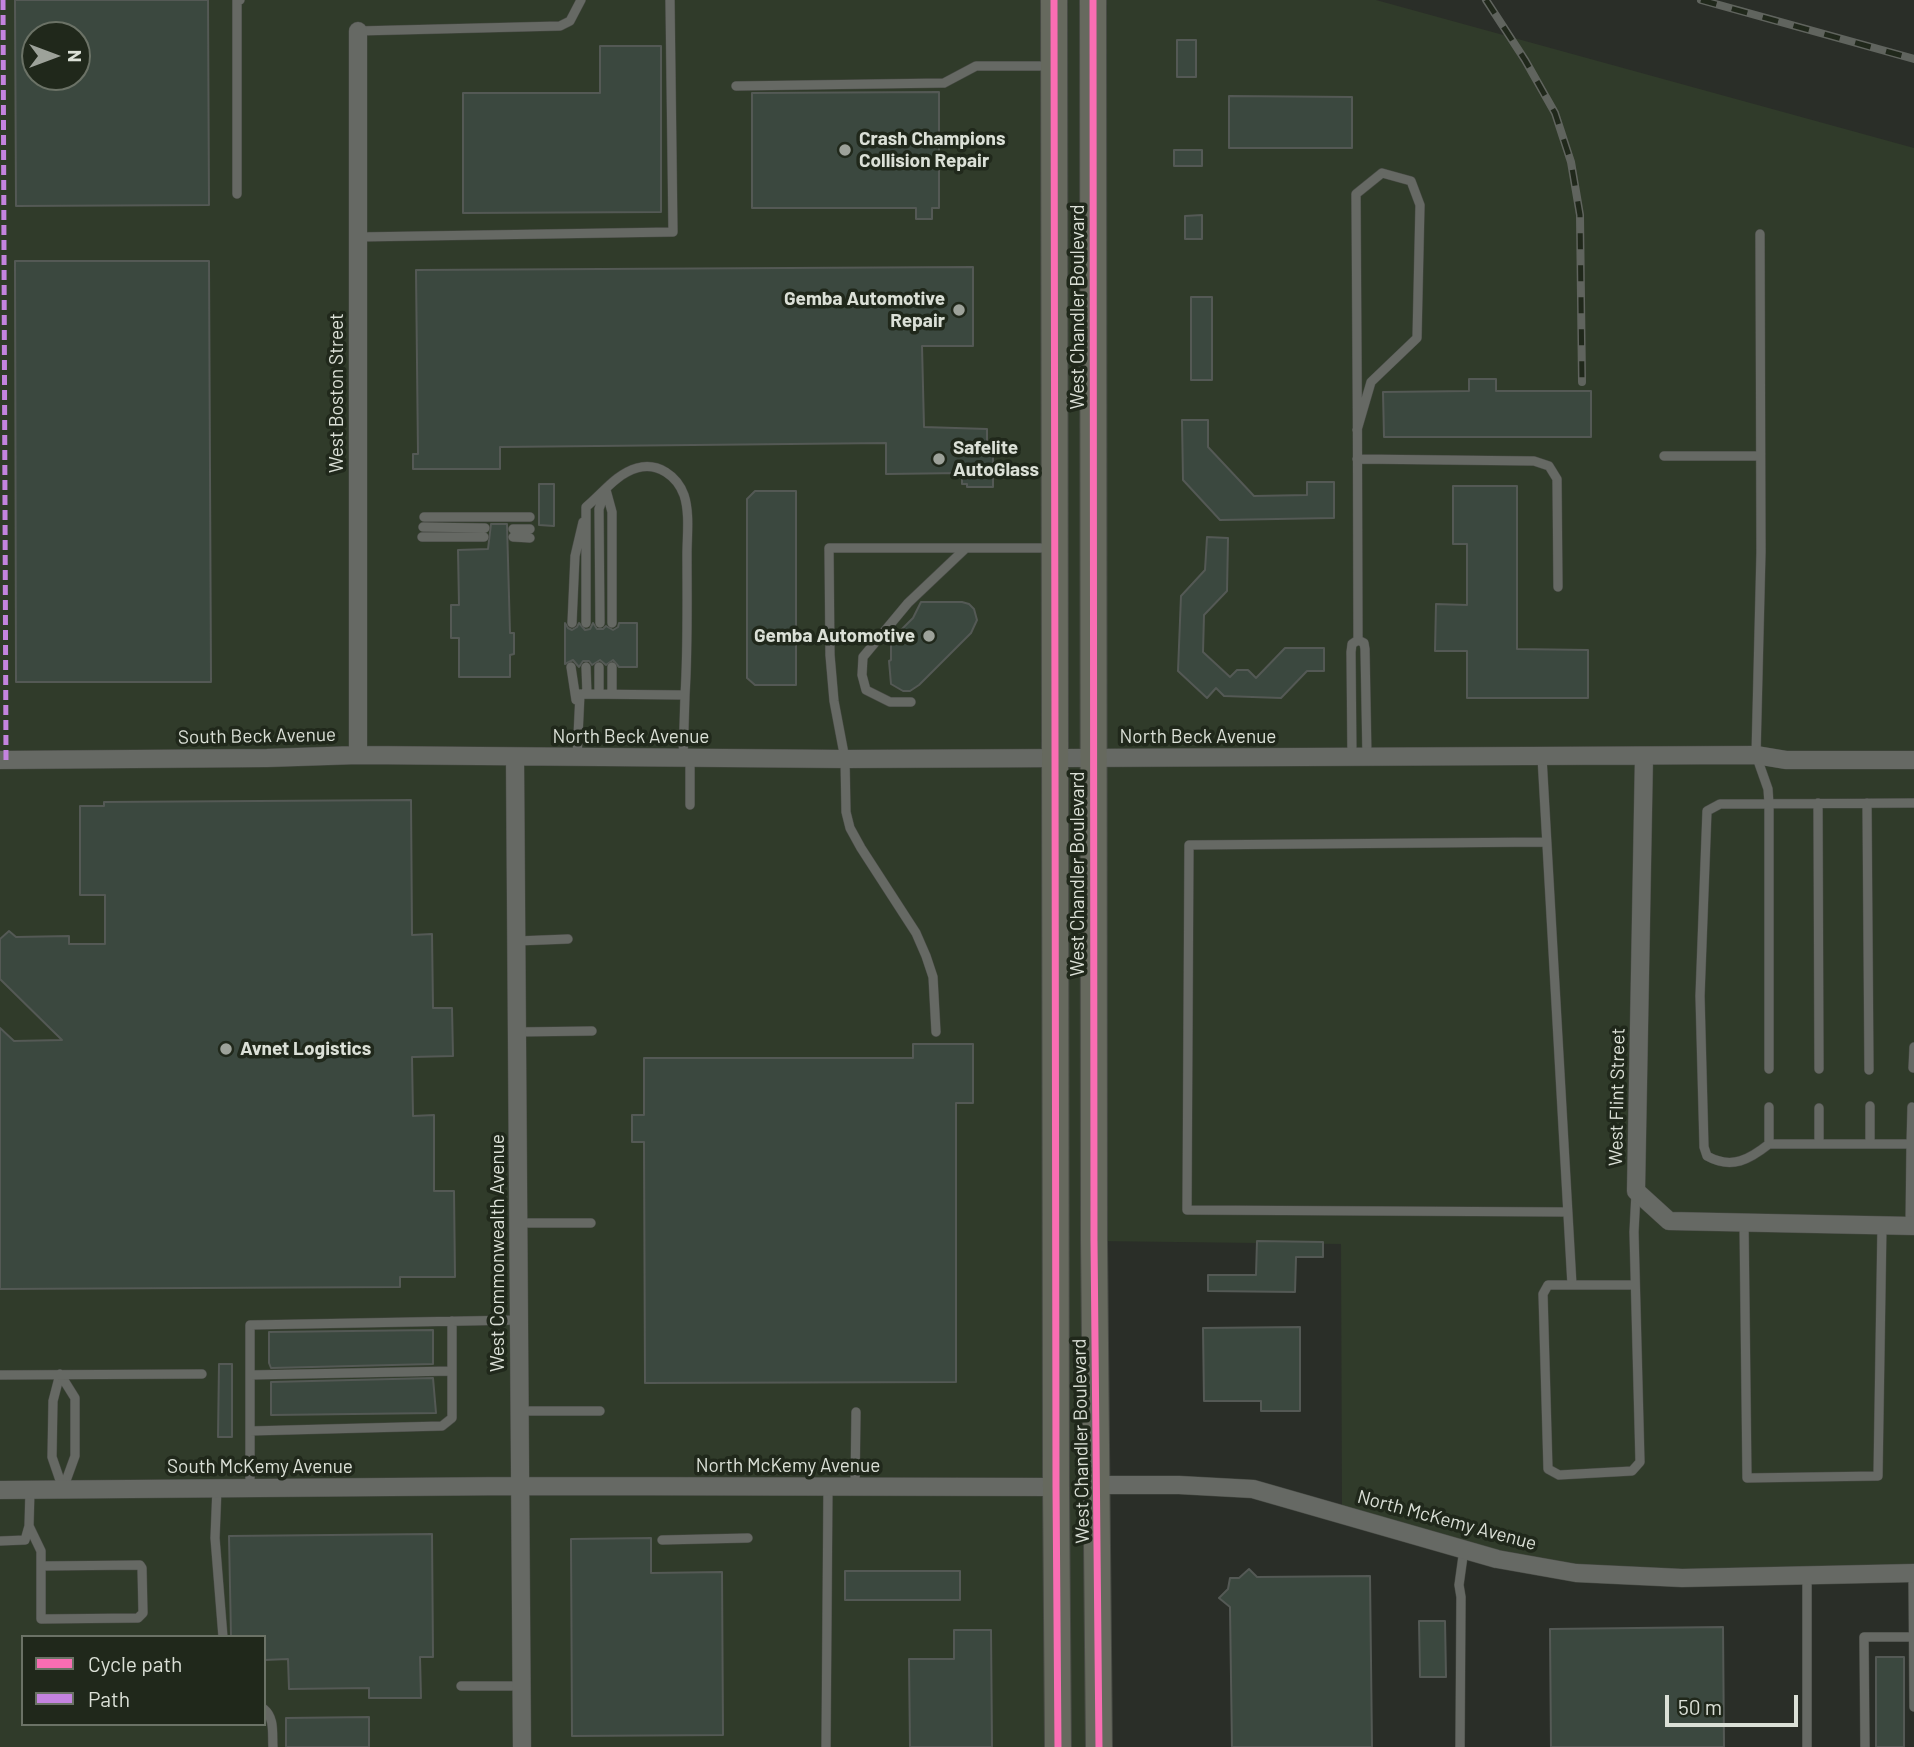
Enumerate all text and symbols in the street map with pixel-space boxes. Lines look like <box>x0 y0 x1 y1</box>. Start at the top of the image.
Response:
north arrow <box>21 21 91 91</box>
text: N <box>64 50 87 62</box>
place label: Crash Champions Collision Repair <box>859 128 1005 172</box>
marker: Crash Champions Collision Repair <box>837 142 853 158</box>
street label: West Chandler Boulevard <box>1067 204 1089 410</box>
place label: Gemba Automotive Repair <box>784 288 945 332</box>
marker: Gemba Automotive Repair <box>951 302 967 318</box>
street label: West Boston Street <box>326 313 348 473</box>
place label: Safelite AutoGlass <box>953 437 1039 481</box>
marker: Safelite AutoGlass <box>931 451 947 467</box>
place label: Gemba Automotive <box>754 625 915 647</box>
marker: Gemba Automotive <box>921 628 937 644</box>
street label: South Beck Avenue <box>178 723 336 749</box>
street label: North Beck Avenue <box>553 726 709 748</box>
street label: North Beck Avenue <box>1120 726 1276 748</box>
street label: West Chandler Boulevard <box>1067 771 1089 977</box>
street label: West Flint Street <box>1604 1028 1630 1166</box>
place label: Avnet Logistics <box>240 1038 371 1060</box>
marker: Avnet Logistics <box>218 1041 234 1057</box>
street label: West Commonwealth Avenue <box>487 1134 509 1372</box>
street label: West Chandler Boulevard <box>1068 1338 1094 1544</box>
street label: North McKemy Avenue <box>696 1455 880 1477</box>
street label: South McKemy Avenue <box>167 1456 353 1478</box>
street label: North McKemy Avenue <box>1355 1485 1539 1555</box>
legend <box>21 1635 266 1726</box>
text: Cycle path <box>88 1651 182 1676</box>
scale bar <box>1669 1680 1802 1724</box>
text: Path <box>88 1686 130 1711</box>
text: 50 m <box>1678 1694 1722 1719</box>

